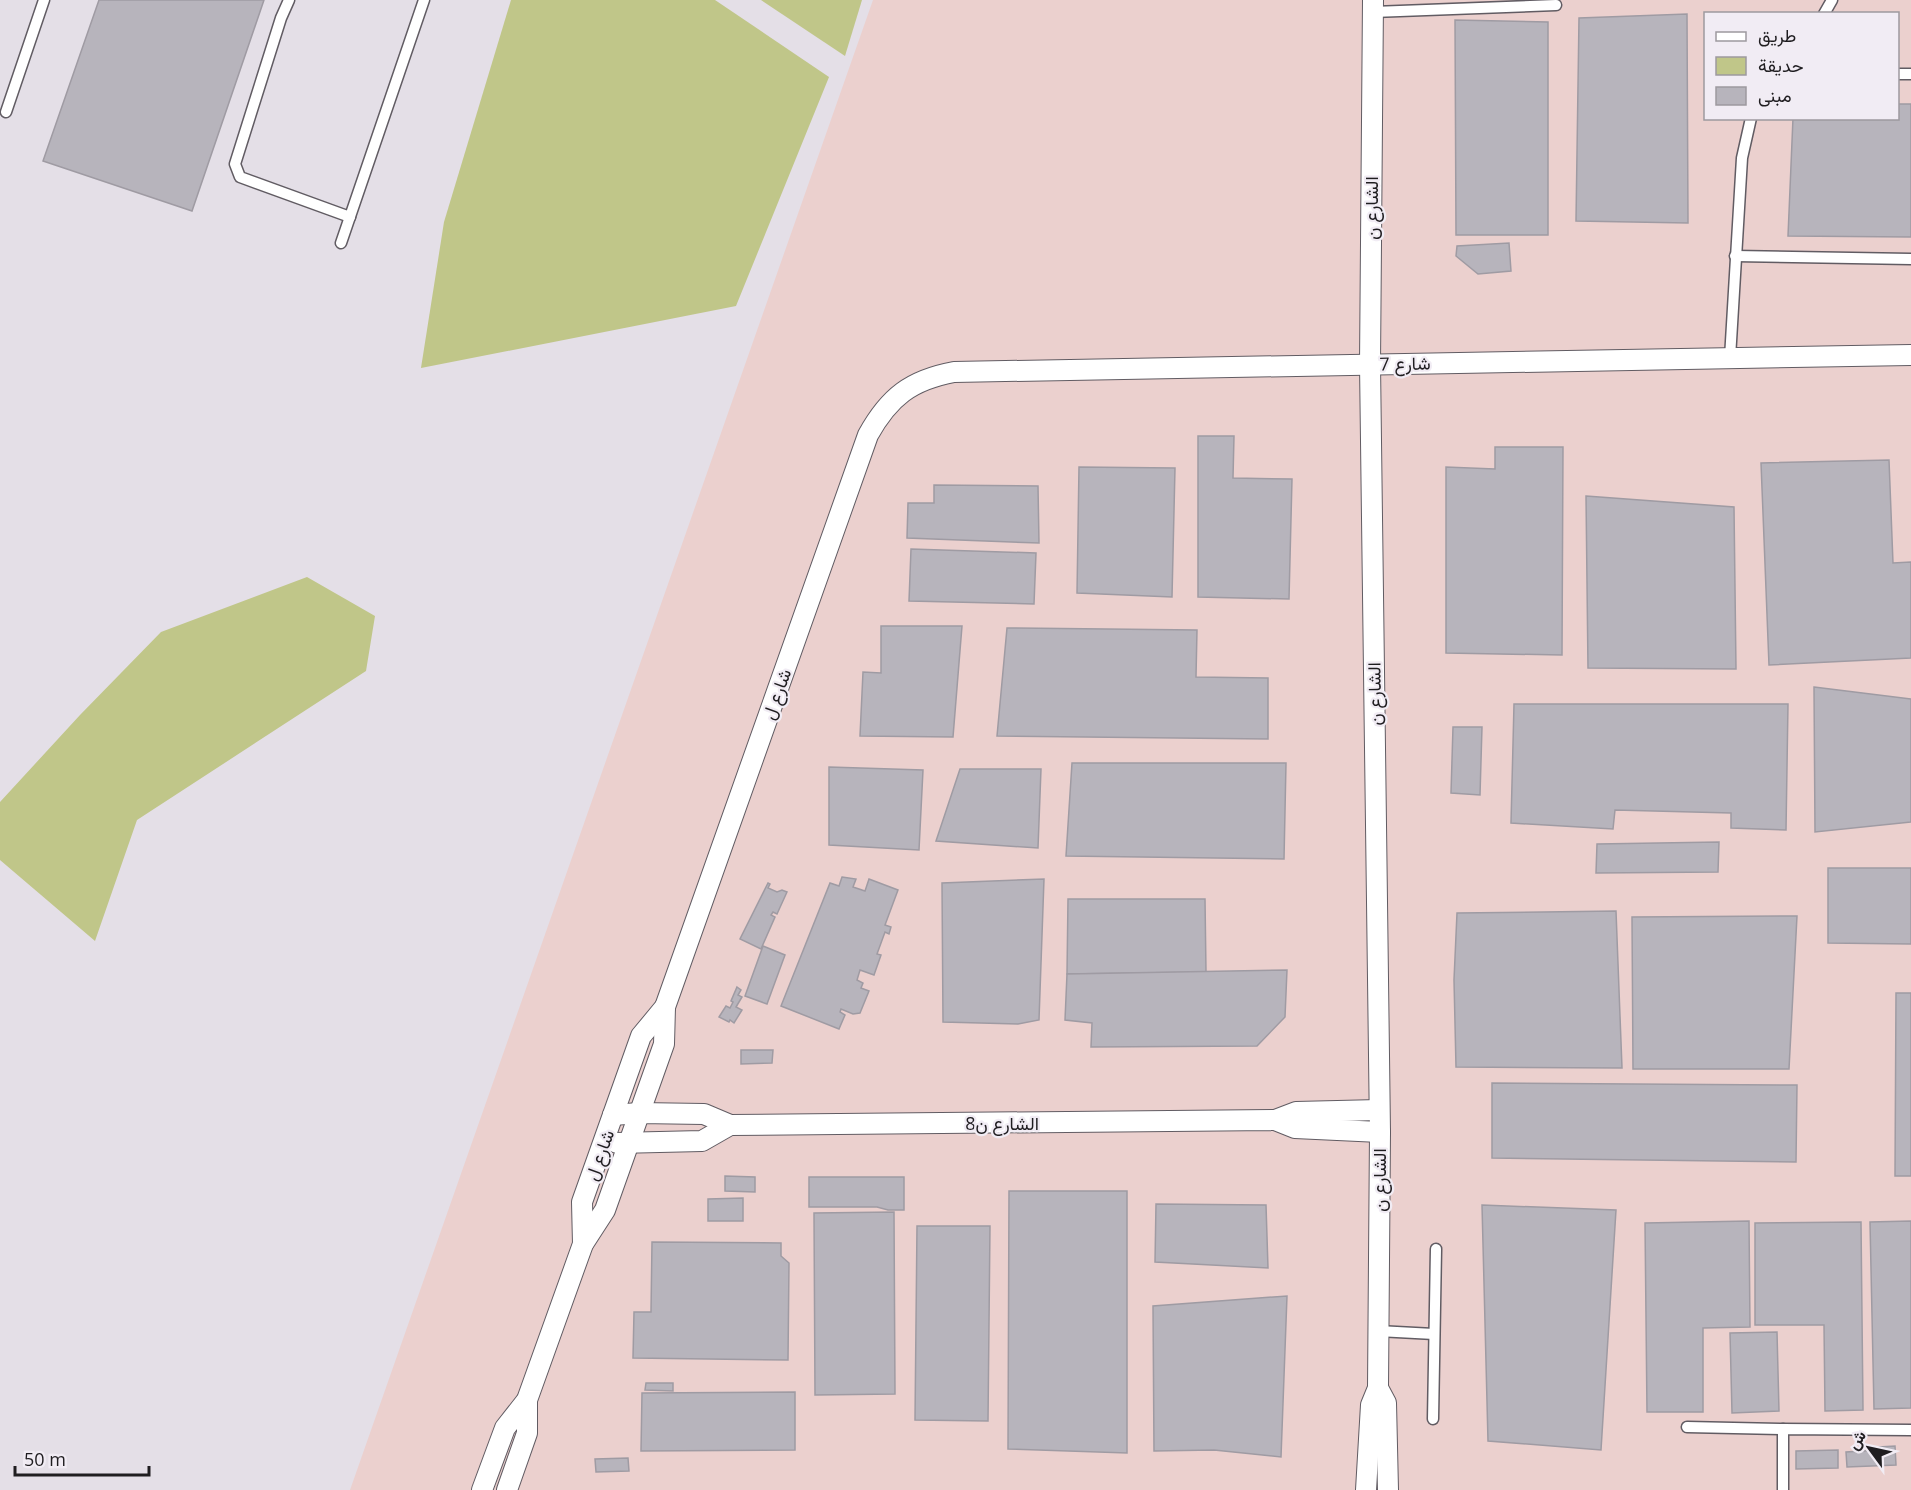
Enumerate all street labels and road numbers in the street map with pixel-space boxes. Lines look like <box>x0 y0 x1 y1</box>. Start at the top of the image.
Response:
street label: الشارع ن <box>1359 176 1384 240</box>
street label: شارع 7 <box>1379 351 1431 376</box>
street label: الشارع ن <box>1361 662 1388 726</box>
street label: شارع ل <box>756 665 797 723</box>
street label: الشارع ن8 <box>965 1111 1039 1136</box>
street label: شارع ل <box>579 1126 620 1184</box>
street label: الشارع ن <box>1367 1148 1392 1212</box>

